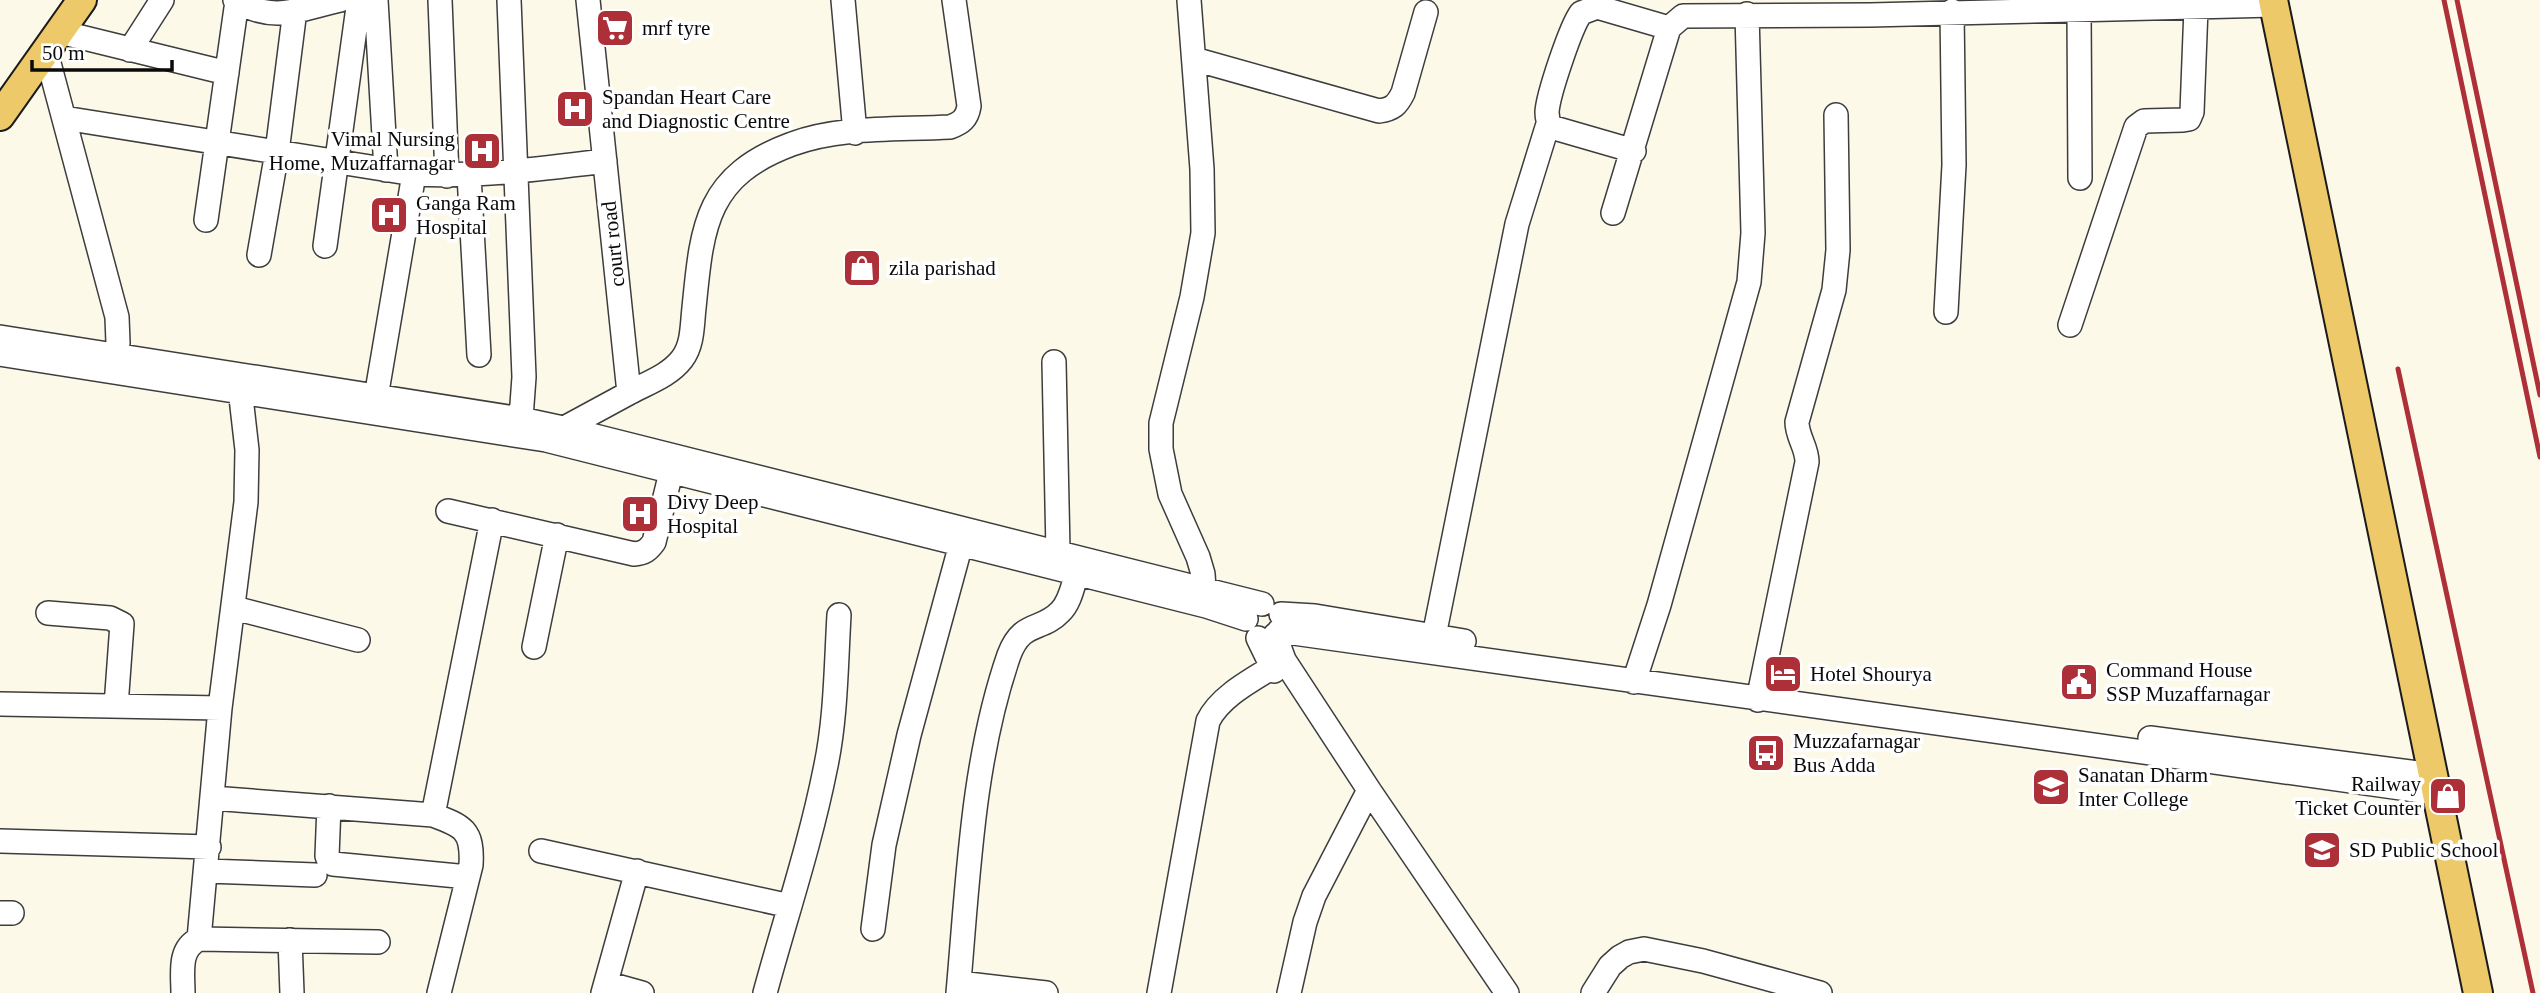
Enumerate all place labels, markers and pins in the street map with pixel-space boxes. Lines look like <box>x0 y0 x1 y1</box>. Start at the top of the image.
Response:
supermarket icon: mrf tyre <box>594 7 636 49</box>
place label: mrf tyre <box>642 16 710 40</box>
place label: Spandan Heart Care and Diagnostic Centre <box>602 85 790 133</box>
hospital icon: Spandan Heart Care and Diagnostic Centre <box>554 88 596 130</box>
place label: Vimal Nursing Home, Muzaffarnagar <box>269 127 455 175</box>
hospital icon: Vimal Nursing Home, Muzaffarnagar <box>461 130 503 172</box>
place label: Ganga Ram Hospital <box>416 191 516 239</box>
hospital icon: Ganga Ram Hospital <box>368 194 410 236</box>
shop icon: zila parishad <box>841 247 883 289</box>
place label: zila parishad <box>889 256 996 280</box>
place label: Divy Deep Hospital <box>667 490 759 538</box>
hospital icon: Divy Deep Hospital <box>619 493 661 535</box>
hotel icon: Hotel Shourya <box>1762 653 1804 695</box>
place label: Command House SSP Muzaffarnagar <box>2106 658 2270 706</box>
public building icon: Command House SSP Muzaffarnagar <box>2058 661 2100 703</box>
place label: Hotel Shourya <box>1810 662 1933 686</box>
place label: Muzzafarnagar Bus Adda <box>1793 729 1920 777</box>
bus stop icon: Muzzafarnagar Bus Adda <box>1745 732 1787 774</box>
place label: Sanatan Dharm Inter College <box>2078 763 2208 811</box>
school or university icon: Sanatan Dharm Inter College <box>2030 766 2072 808</box>
place label: Railway Ticket Counter <box>2295 772 2421 820</box>
shop icon: Railway Ticket Counter <box>2427 775 2469 817</box>
school or university icon: SD Public School <box>2301 829 2343 871</box>
place label: SD Public School <box>2349 838 2499 862</box>

